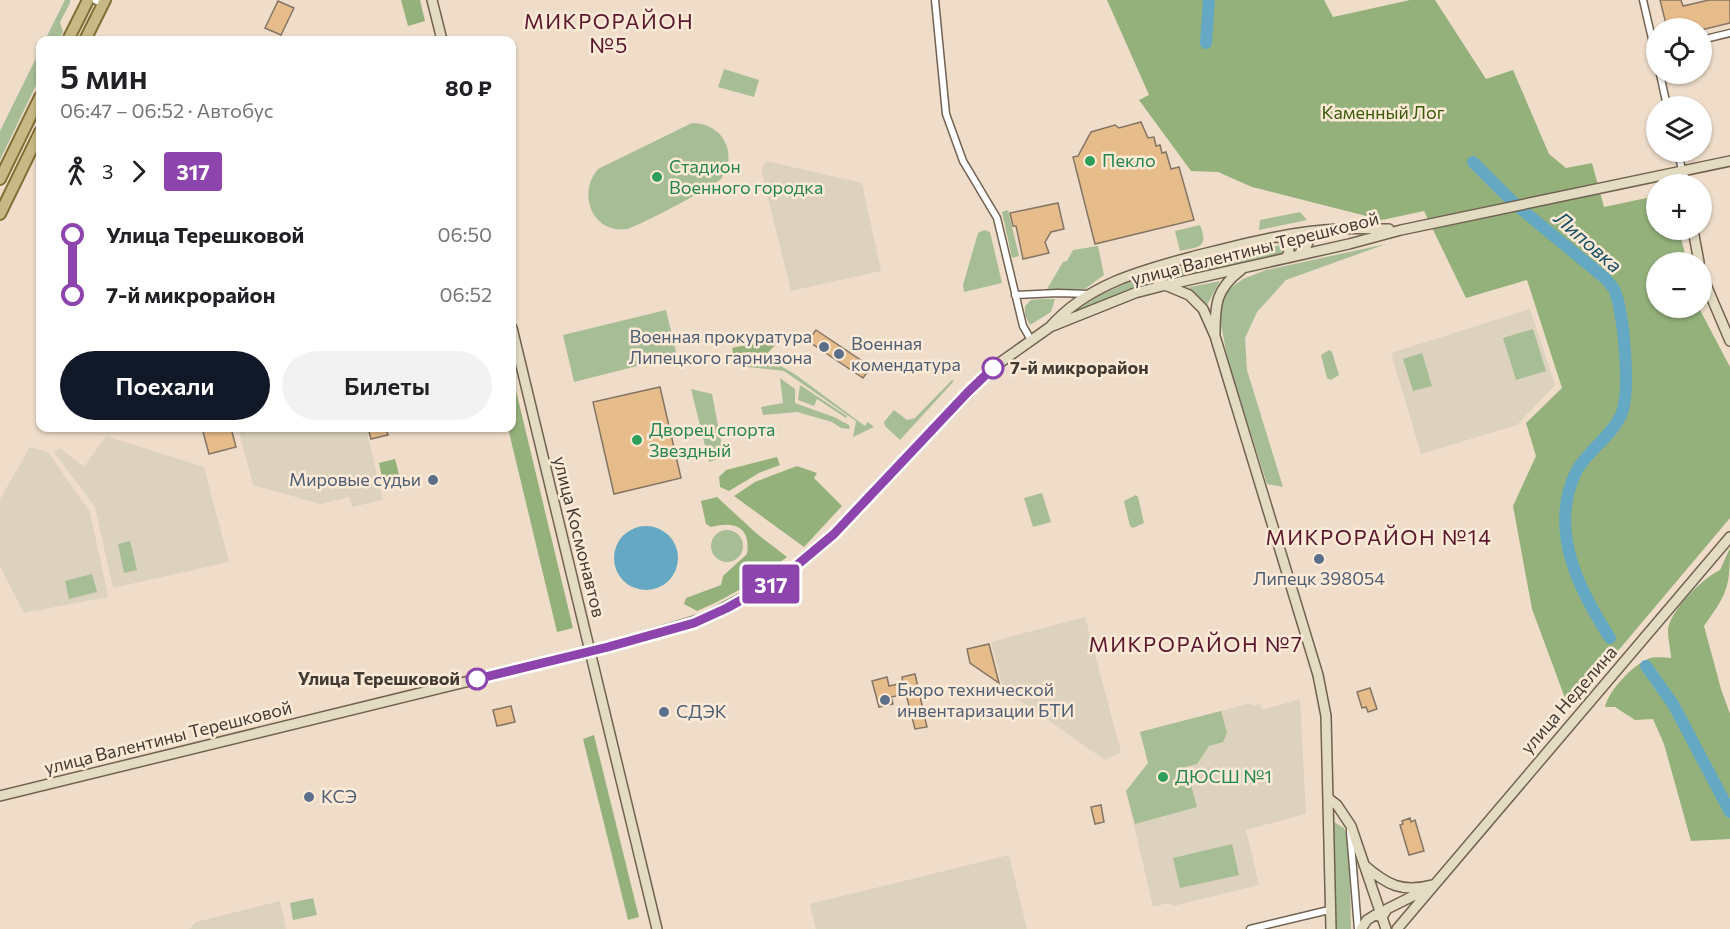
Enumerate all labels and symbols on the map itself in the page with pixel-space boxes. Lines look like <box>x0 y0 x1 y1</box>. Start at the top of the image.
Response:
district label: МИКРОРАЙОН №5 <box>524 8 694 57</box>
park label: Каменный Лог <box>1321 101 1445 123</box>
place label: Пекло <box>1102 149 1156 171</box>
marker: Пекло <box>1083 154 1097 168</box>
place label: Стадион Военного городка <box>669 155 823 198</box>
marker: Стадион Военного городка <box>650 170 664 184</box>
water label: Липовка <box>1549 205 1627 277</box>
street label: улица Валентины Терешковой <box>1129 207 1381 289</box>
place label: Военная прокуратура Липецкого гарнизона <box>629 325 812 368</box>
place label: Военная комендатура <box>851 332 961 375</box>
marker: Военная прокуратура Липецкого гарнизона <box>817 340 831 354</box>
marker: Военная комендатура <box>832 347 846 361</box>
place label: 7-й микрорайон <box>1010 356 1149 378</box>
marker: 7-й микрорайон <box>982 357 1004 379</box>
place label: Дворец спорта Звездный <box>649 418 775 461</box>
marker: Дворец спорта Звездный <box>630 433 644 447</box>
street label: улица Космонавтов <box>549 454 611 620</box>
place label: Мировые судьи <box>289 468 421 490</box>
marker: Мировые судьи <box>426 473 440 487</box>
district label: МИКРОРАЙОН №14 <box>1266 524 1492 549</box>
marker: Липецк 398054 <box>1312 552 1326 566</box>
line badge: 317 <box>736 564 806 604</box>
place label: Липецк 398054 <box>1253 567 1385 589</box>
district label: МИКРОРАЙОН №7 <box>1089 631 1303 656</box>
street label: улица Неделина <box>1515 641 1621 758</box>
place label: Улица Терешковой <box>298 667 460 689</box>
marker: Улица Терешковой <box>466 668 488 690</box>
place label: Бюро технической инвентаризации БТИ <box>897 678 1074 721</box>
marker: Бюро технической инвентаризации БТИ <box>878 693 892 707</box>
street label: улица Валентины Терешковой <box>42 696 294 778</box>
place label: СДЭК <box>676 700 727 722</box>
marker: СДЭК <box>657 705 671 719</box>
place label: ДЮСШ №1 <box>1175 765 1272 787</box>
marker: ДЮСШ №1 <box>1156 770 1170 784</box>
place label: КСЭ <box>321 785 357 807</box>
marker: КСЭ <box>302 790 316 804</box>

